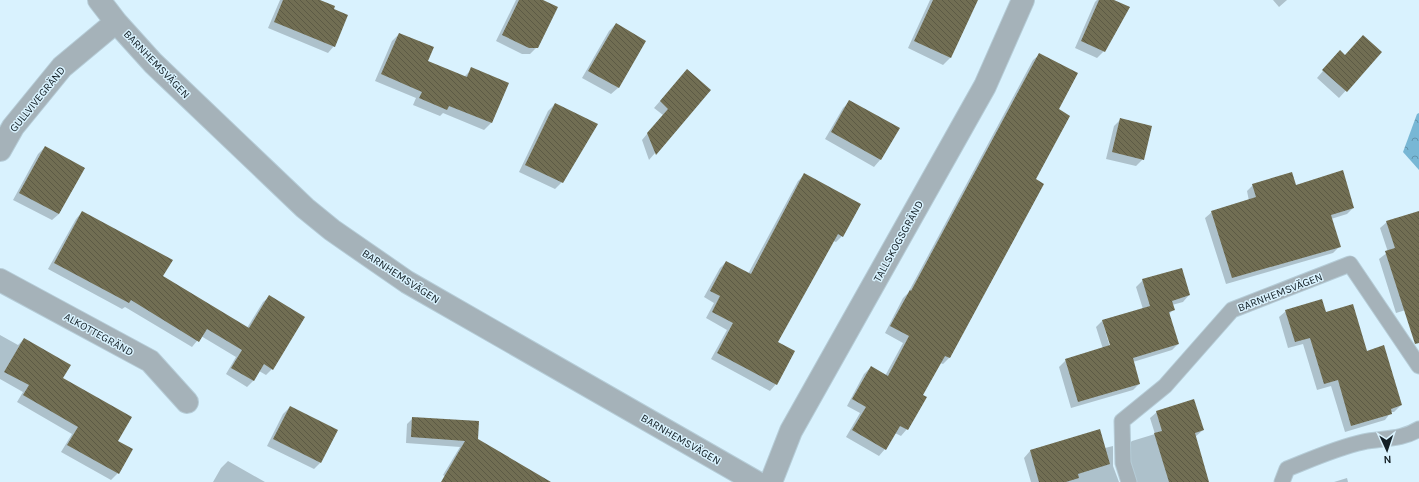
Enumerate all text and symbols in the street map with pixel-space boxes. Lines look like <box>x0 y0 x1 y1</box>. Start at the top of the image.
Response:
street label: BARNHEMSVÄGEN <box>121 27 193 101</box>
street label: GULLVIVEGRÄND <box>6 63 68 135</box>
street label: TALLSKOGSGRÄND <box>870 198 926 284</box>
street label: BARNHEMSVÄGEN <box>359 246 443 306</box>
street label: BARNHEMSVÄGEN <box>1236 269 1324 315</box>
street label: ALKOTTEGRÄND <box>62 309 136 359</box>
street label: BARNHEMSVÄGEN <box>639 410 723 468</box>
north arrow <box>1367 430 1407 470</box>
text: N <box>1383 453 1392 466</box>

